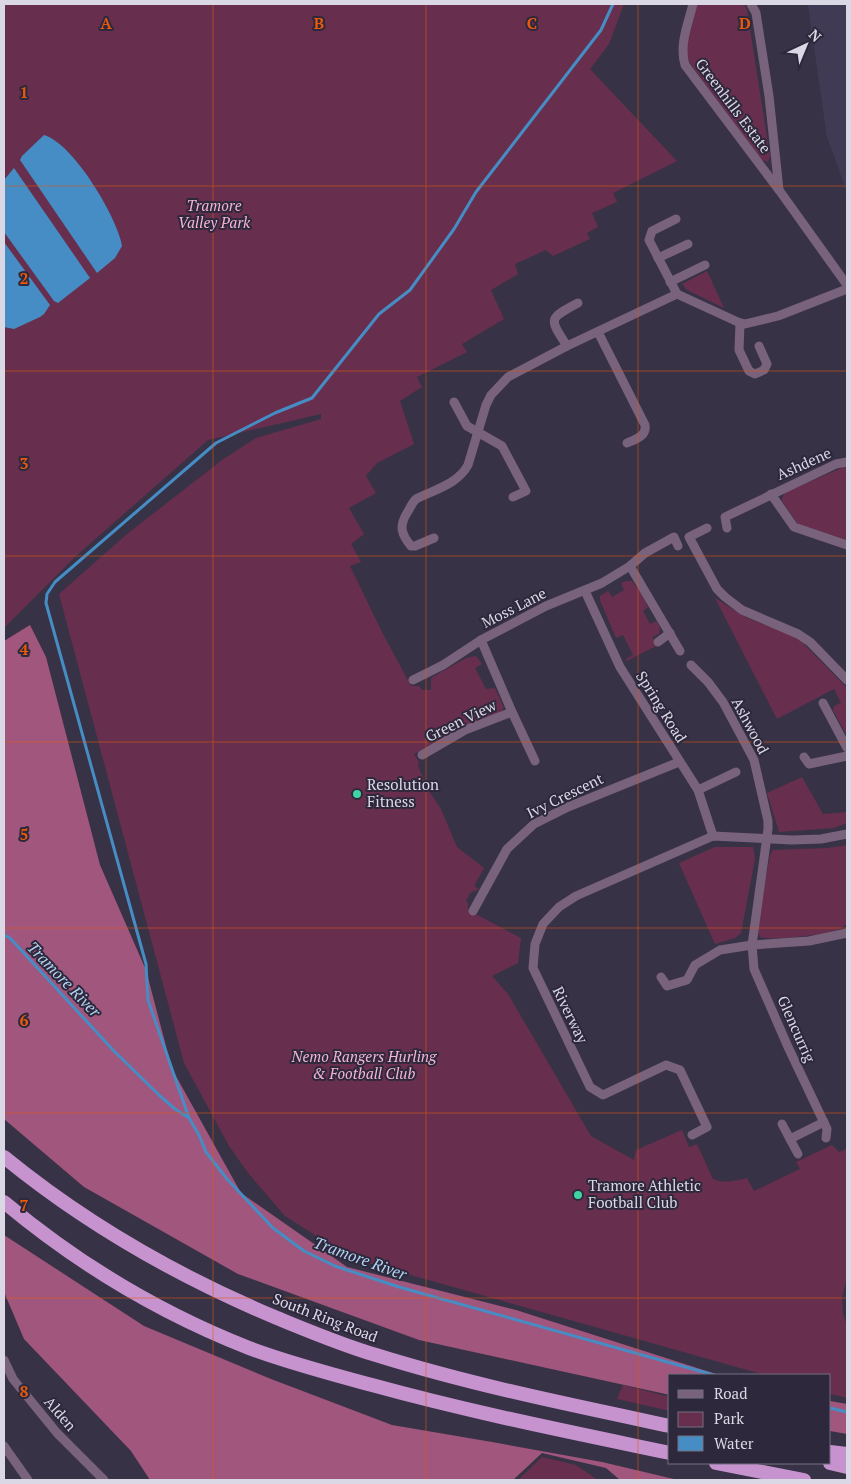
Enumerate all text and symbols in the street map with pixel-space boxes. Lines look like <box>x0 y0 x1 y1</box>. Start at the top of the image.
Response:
text: A <box>100 12 112 34</box>
text: B <box>314 12 324 34</box>
text: C <box>527 12 537 34</box>
text: D <box>739 12 751 34</box>
north arrow <box>781 20 831 70</box>
text: N <box>805 25 826 46</box>
street label: Greenhills Estate <box>691 54 776 157</box>
text: 1 <box>19 81 29 103</box>
park label: Tramore Valley Park <box>178 195 251 232</box>
text: 2 <box>19 267 29 289</box>
street label: Ashdene <box>773 442 834 484</box>
text: 3 <box>19 452 29 474</box>
street label: Moss Lane <box>478 582 549 632</box>
text: 4 <box>19 638 29 660</box>
street label: Spring Road <box>632 667 692 746</box>
street label: Green View <box>422 694 500 746</box>
street label: Ashwood <box>728 694 774 757</box>
street label: Ivy Crescent <box>523 768 607 822</box>
place label: Resolution Fitness <box>367 774 439 811</box>
marker: Resolution Fitness <box>351 788 363 800</box>
text: 5 <box>19 823 29 845</box>
water label: Tramore River <box>22 936 106 1022</box>
street label: Riverway <box>549 983 593 1047</box>
street label: Glencurrig <box>773 992 821 1066</box>
text: 6 <box>19 1009 29 1031</box>
park label: Nemo Rangers Hurling & Football Club <box>291 1046 438 1083</box>
place label: Tramore Athletic Football Club <box>588 1175 701 1212</box>
marker: Tramore Athletic Football Club <box>572 1189 584 1201</box>
text: 7 <box>19 1194 29 1216</box>
water label: Tramore River <box>311 1231 410 1285</box>
street label: South Ring Road <box>270 1288 381 1346</box>
legend <box>668 1374 831 1464</box>
text: 8 <box>19 1380 29 1402</box>
text: Road <box>714 1383 747 1403</box>
street label: Alden <box>40 1392 81 1435</box>
text: Park <box>714 1408 744 1428</box>
text: Water <box>714 1433 754 1453</box>

